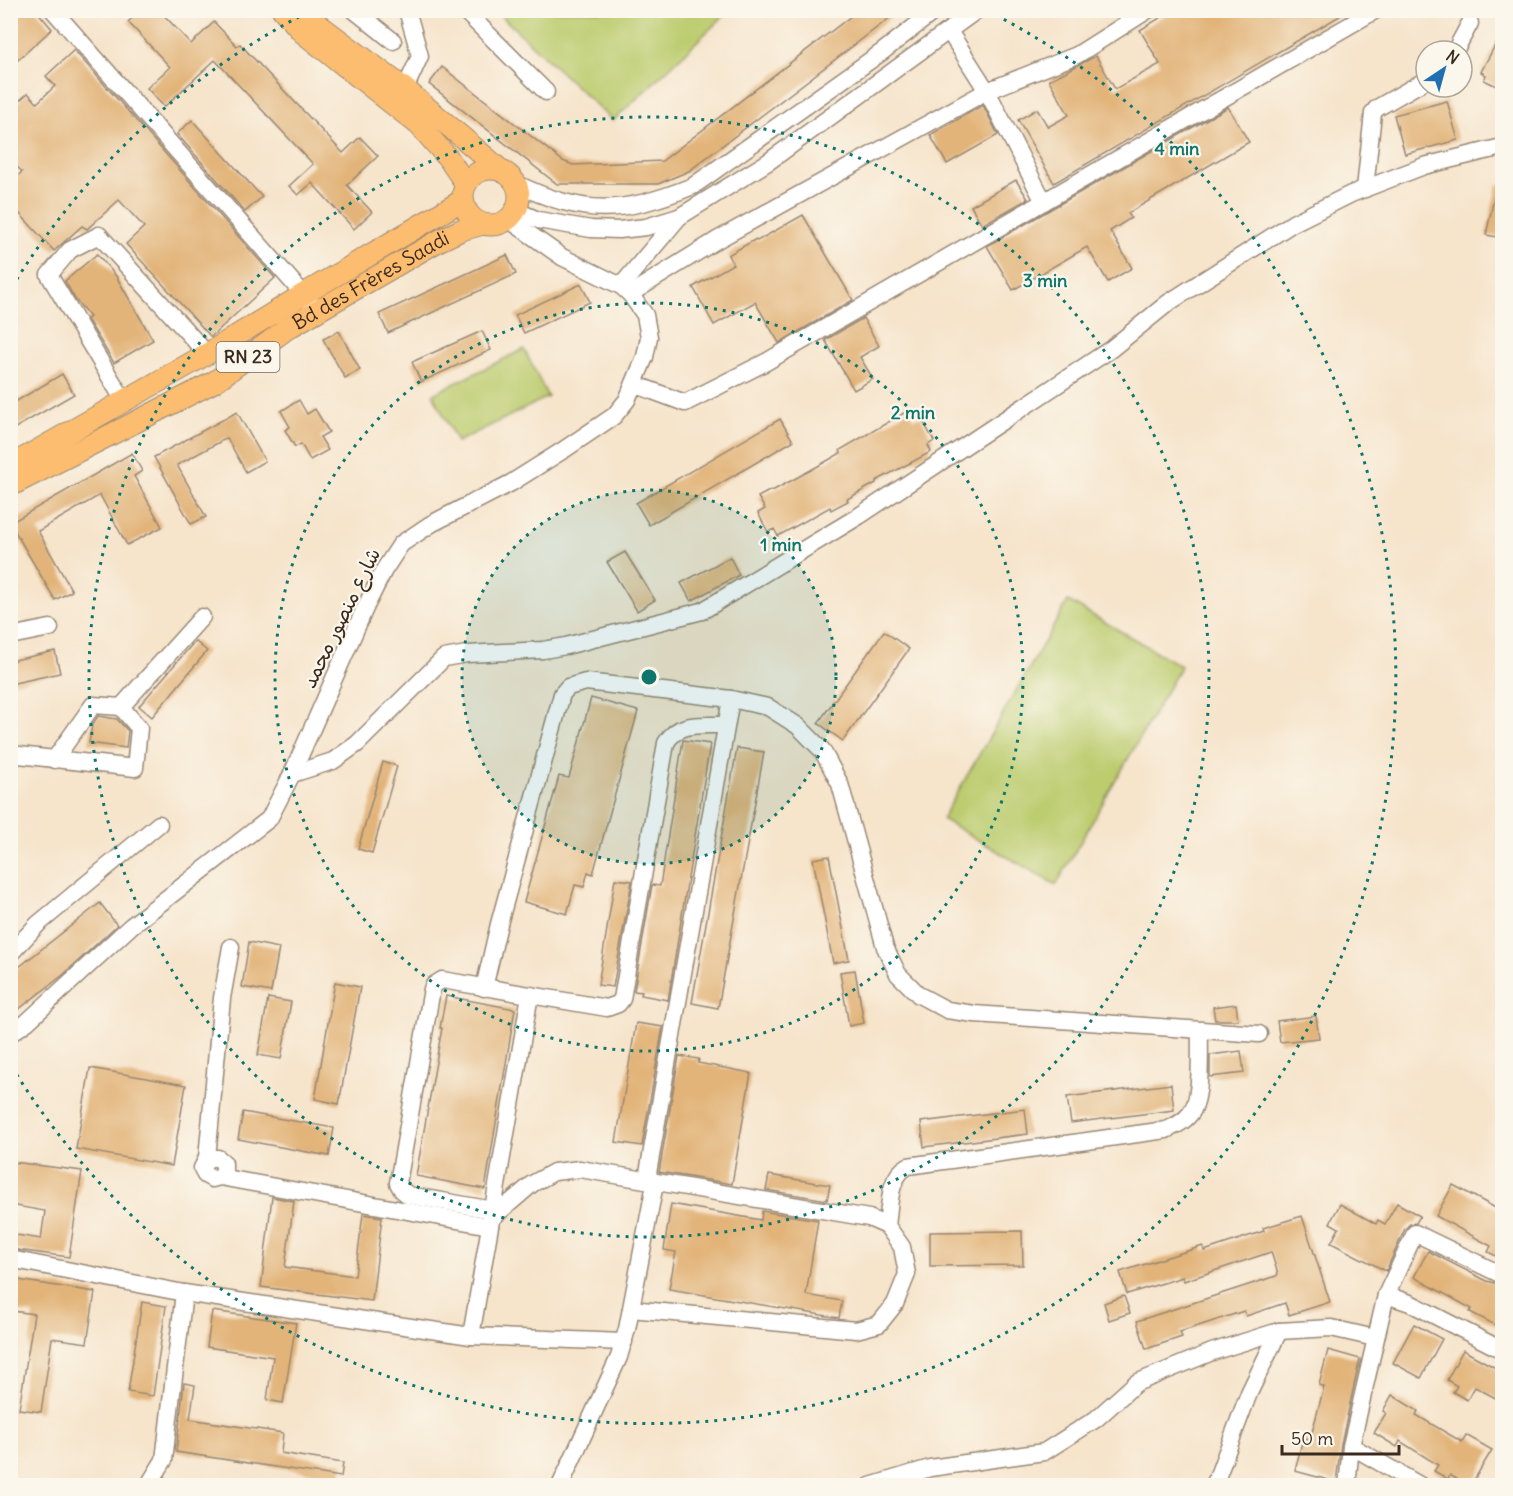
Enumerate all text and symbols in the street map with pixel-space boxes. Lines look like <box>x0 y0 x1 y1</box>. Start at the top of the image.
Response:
north arrow <box>1414 39 1474 99</box>
text: N <box>1442 46 1463 68</box>
text: 4 min <box>1155 137 1200 160</box>
street label: Bd des Frères Saadi <box>287 225 453 335</box>
text: 3 min <box>1023 269 1068 292</box>
road number: RN 23 <box>216 342 280 372</box>
text: 2 min <box>891 401 936 424</box>
text: 1 min <box>760 533 802 556</box>
street label: شارع منصور محمد <box>296 544 387 693</box>
centre of rings <box>639 667 659 687</box>
scale bar <box>1282 1418 1399 1456</box>
text: 50 m <box>1291 1427 1333 1450</box>

